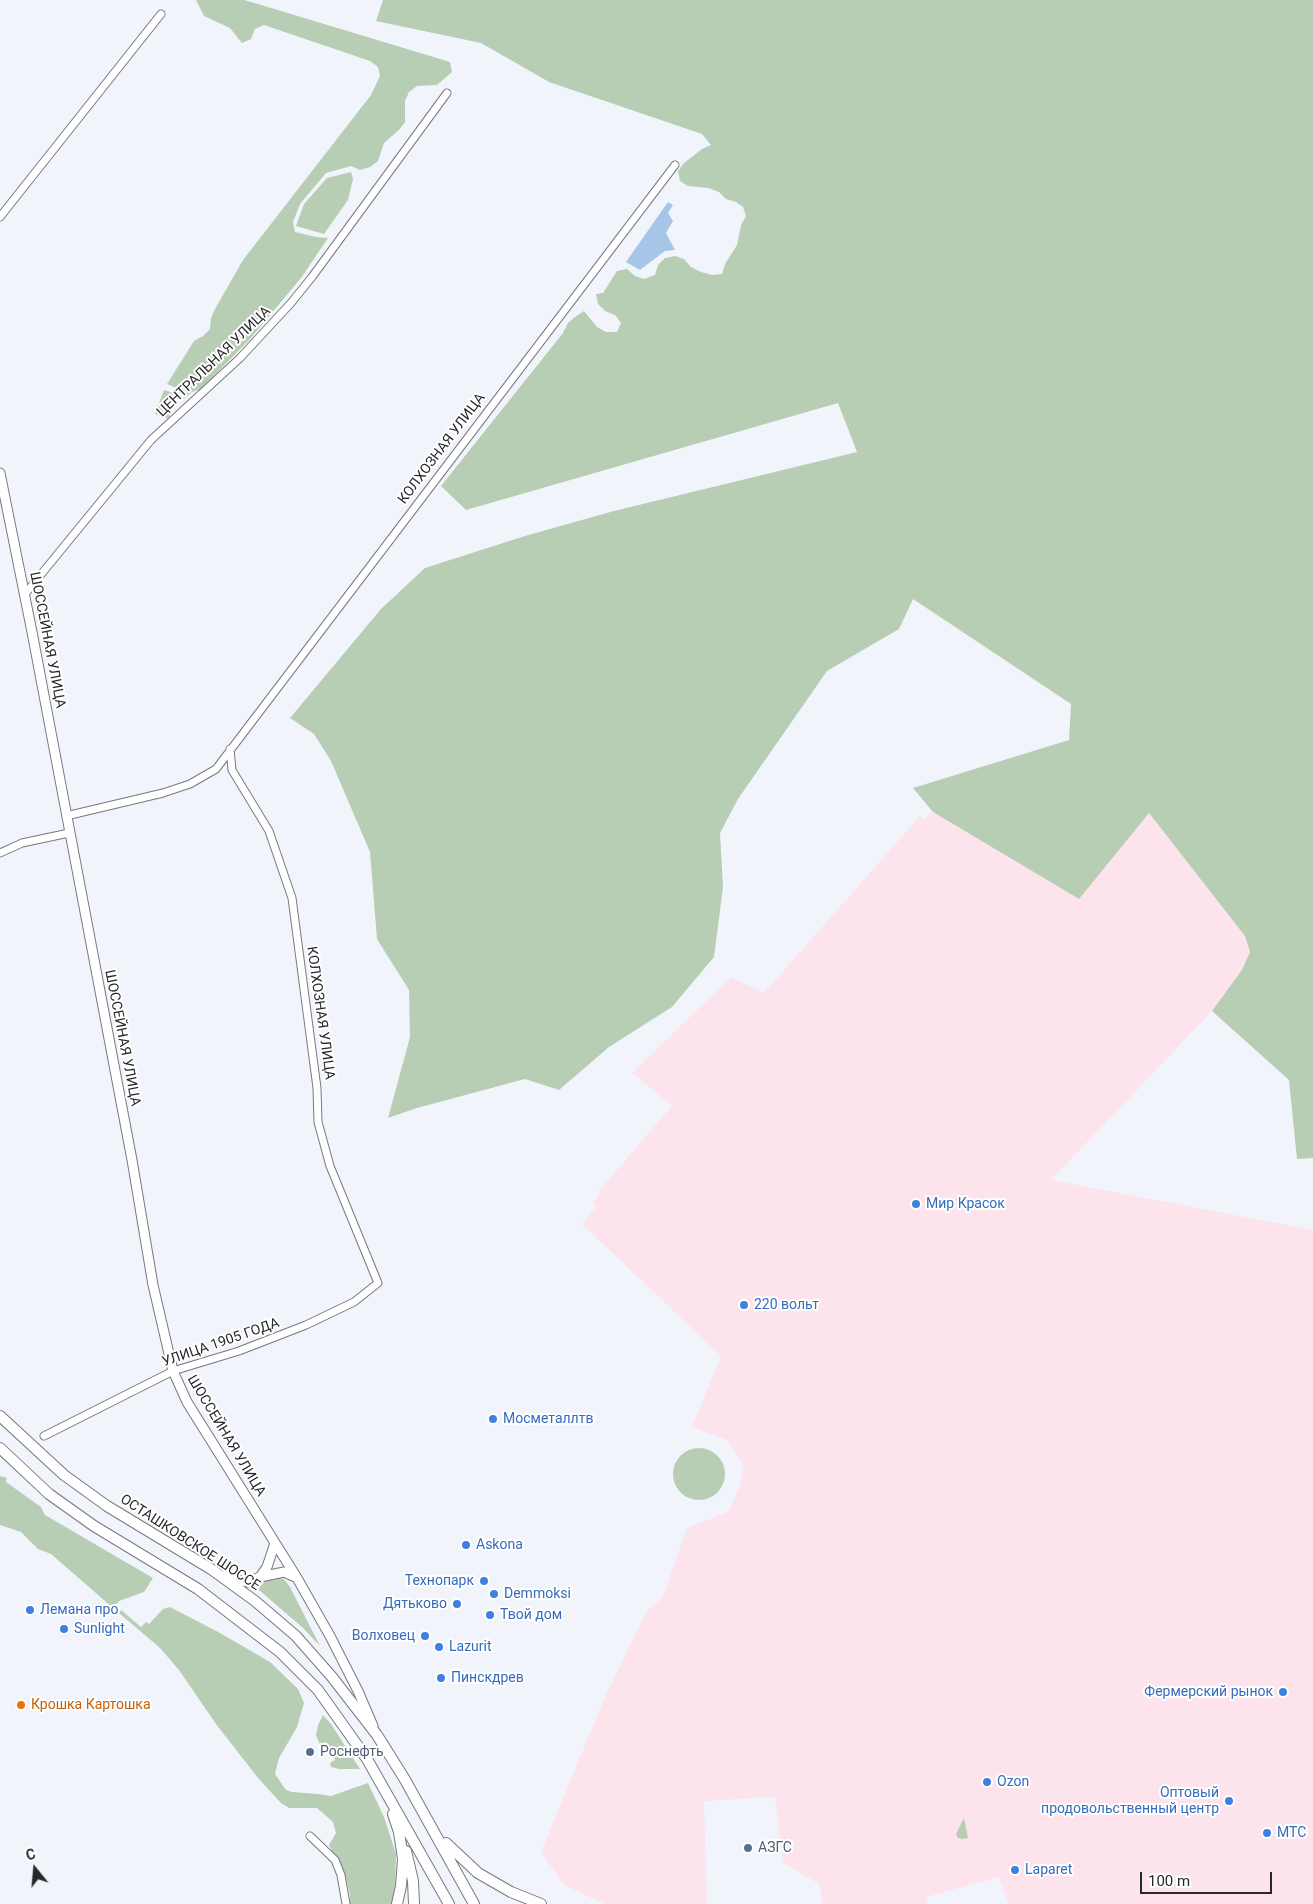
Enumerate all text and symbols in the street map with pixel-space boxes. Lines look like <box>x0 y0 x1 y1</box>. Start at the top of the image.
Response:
street label: ЦЕНТРАЛЬНАЯ УЛИЦА <box>154 303 274 421</box>
street label: КОЛХОЗНАЯ УЛИЦА <box>395 390 489 508</box>
street label: ШОССЕЙНАЯ УЛИЦА <box>26 570 68 710</box>
street label: КОЛХОЗНАЯ УЛИЦА <box>302 945 338 1081</box>
street label: ШОССЕЙНАЯ УЛИЦА <box>101 968 143 1108</box>
place label: Мир Красок <box>926 1196 1005 1212</box>
marker: Мир Красок <box>910 1198 922 1210</box>
place label: 220 вольт <box>754 1297 819 1313</box>
marker: 220 вольт <box>738 1299 750 1311</box>
street label: УЛИЦА 1905 ГОДА <box>160 1315 282 1371</box>
street label: ШОССЕЙНАЯ УЛИЦА <box>183 1372 269 1500</box>
place label: Мосметаллтв <box>503 1411 593 1427</box>
marker: Мосметаллтв <box>487 1413 499 1425</box>
street label: ОСТАШКОВСКОЕ ШОССЕ <box>117 1491 263 1595</box>
place label: Askona <box>476 1537 523 1553</box>
marker: Askona <box>460 1539 472 1551</box>
place label: Технопарк <box>405 1573 474 1589</box>
marker: Технопарк <box>478 1575 490 1587</box>
place label: Demmoksi <box>504 1586 571 1602</box>
marker: Demmoksi <box>488 1588 500 1600</box>
place label: Дятьково <box>383 1596 447 1612</box>
marker: Дятьково <box>451 1598 463 1610</box>
place label: Лемана про <box>40 1602 118 1618</box>
marker: Лемана про <box>24 1604 36 1616</box>
place label: Твой дом <box>500 1607 562 1623</box>
marker: Твой дом <box>484 1609 496 1621</box>
place label: Sunlight <box>74 1621 125 1637</box>
marker: Sunlight <box>58 1623 70 1635</box>
place label: Волховец <box>352 1628 415 1644</box>
marker: Волховец <box>419 1630 431 1642</box>
place label: Lazurit <box>449 1639 492 1655</box>
marker: Lazurit <box>433 1641 445 1653</box>
place label: Пинскдрев <box>451 1670 524 1686</box>
marker: Пинскдрев <box>435 1672 447 1684</box>
place label: Фермерский рынок <box>1144 1684 1273 1700</box>
marker: Фермерский рынок <box>1277 1686 1289 1698</box>
place label: Крошка Картошка <box>31 1697 151 1713</box>
marker: Крошка Картошка <box>15 1699 27 1711</box>
place label: Роснефть <box>320 1744 383 1760</box>
marker: Роснефть <box>304 1746 316 1758</box>
place label: Ozon <box>997 1774 1029 1790</box>
marker: Ozon <box>981 1776 993 1788</box>
place label: Оптовый продовольственный центр <box>1041 1785 1219 1818</box>
marker: Оптовый продовольственный центр <box>1223 1795 1235 1807</box>
place label: МТС <box>1277 1825 1306 1841</box>
marker: МТС <box>1261 1827 1273 1839</box>
place label: АЗГС <box>758 1840 792 1856</box>
marker: АЗГС <box>742 1842 754 1854</box>
north arrow <box>10 1844 60 1894</box>
text: С <box>24 1846 37 1864</box>
place label: Laparet <box>1025 1862 1072 1878</box>
scale bar <box>1143 1862 1276 1894</box>
marker: Laparet <box>1009 1864 1021 1876</box>
text: 100 m <box>1148 1872 1190 1890</box>

